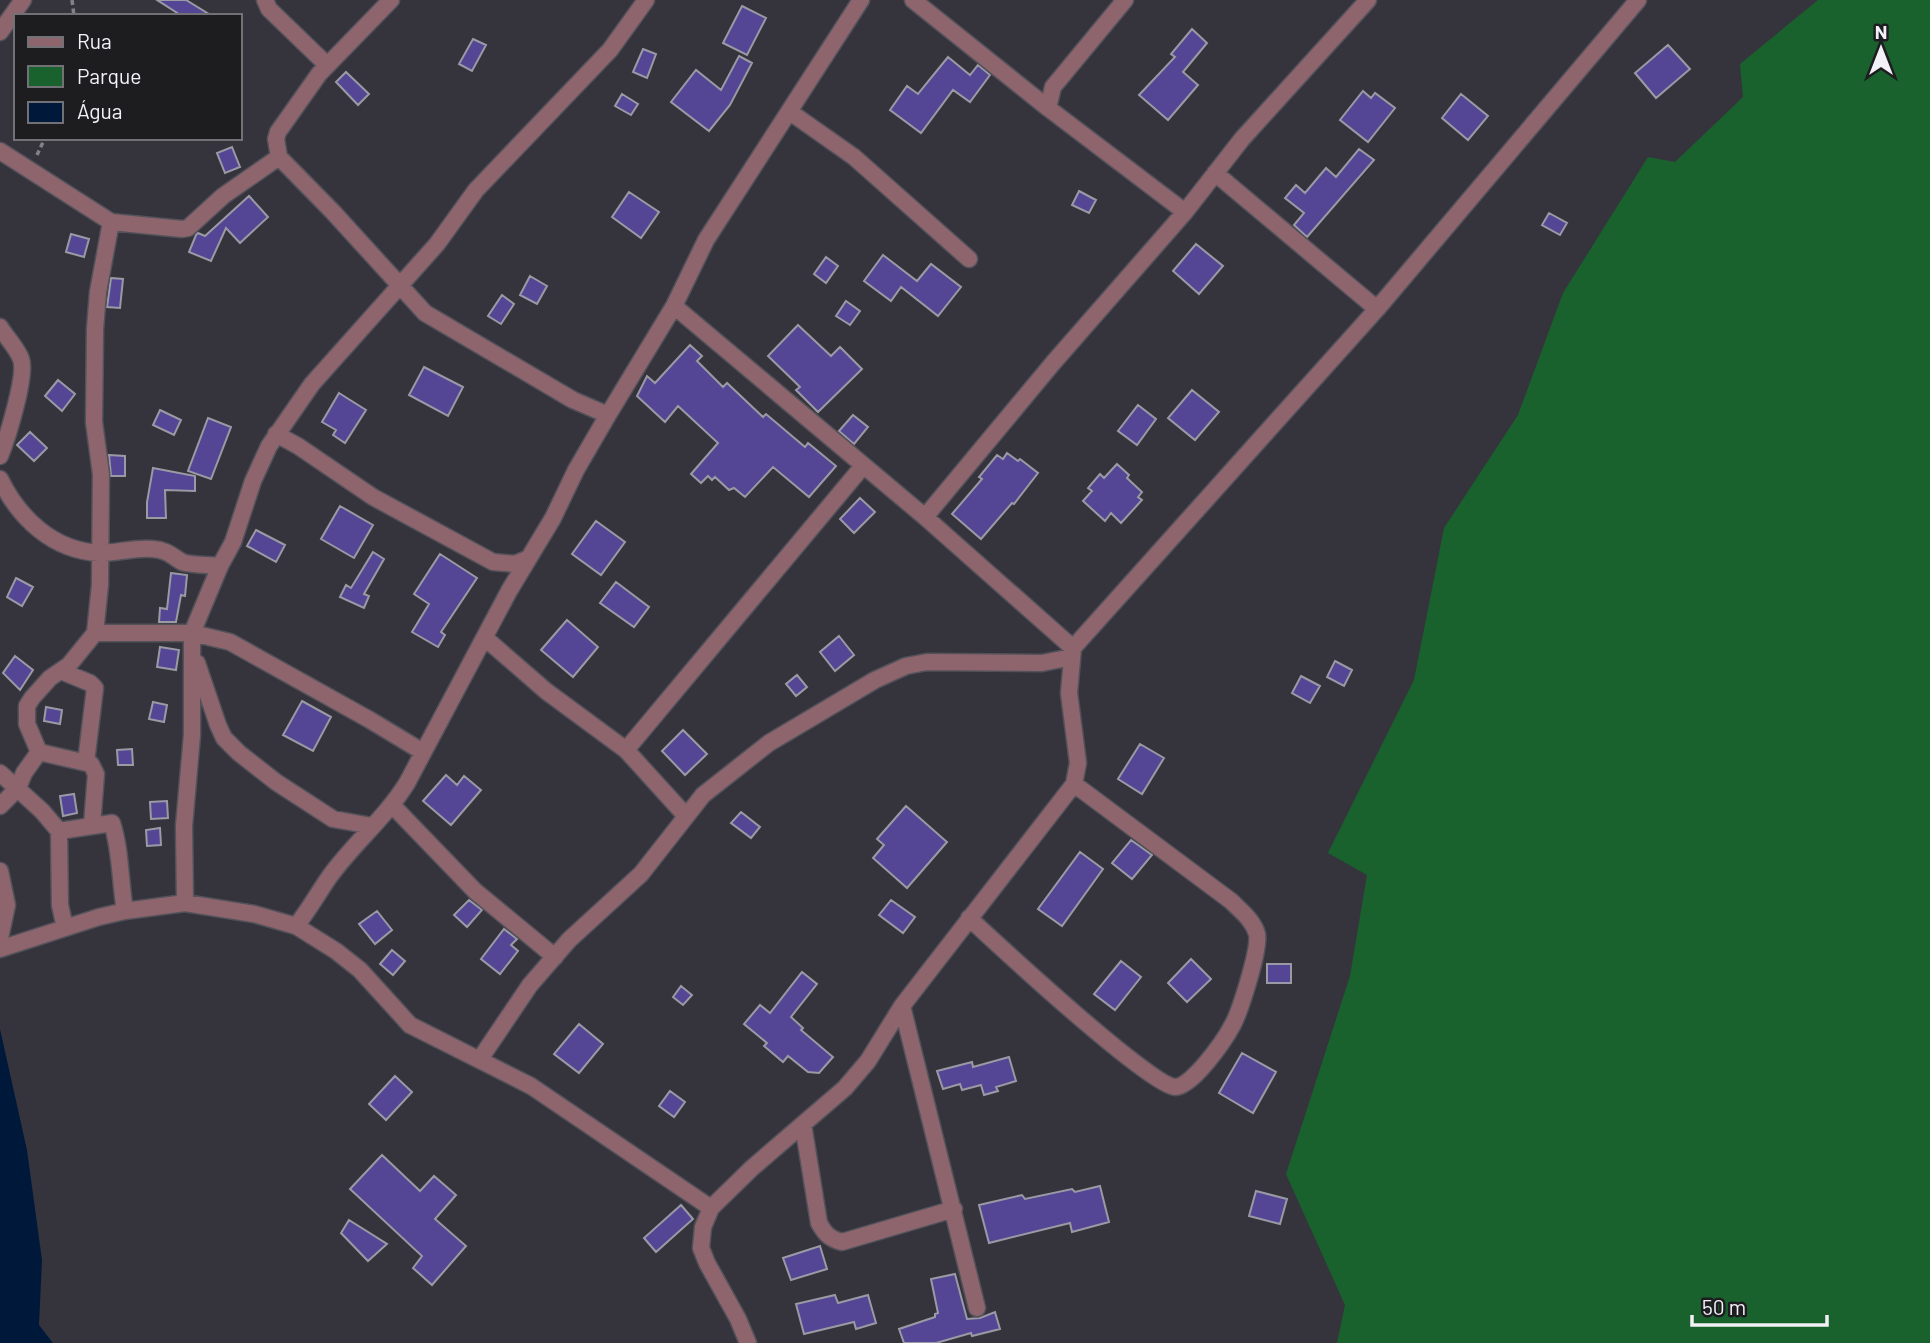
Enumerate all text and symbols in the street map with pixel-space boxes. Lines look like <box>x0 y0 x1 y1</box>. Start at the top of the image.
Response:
legend <box>14 14 242 140</box>
north arrow <box>1846 14 1916 84</box>
text: N <box>1875 20 1887 43</box>
text: Rua <box>77 28 112 53</box>
text: Parque <box>77 63 142 88</box>
text: Água <box>77 98 123 123</box>
scale bar <box>1692 1284 1827 1328</box>
text: 50 m <box>1702 1294 1746 1319</box>

